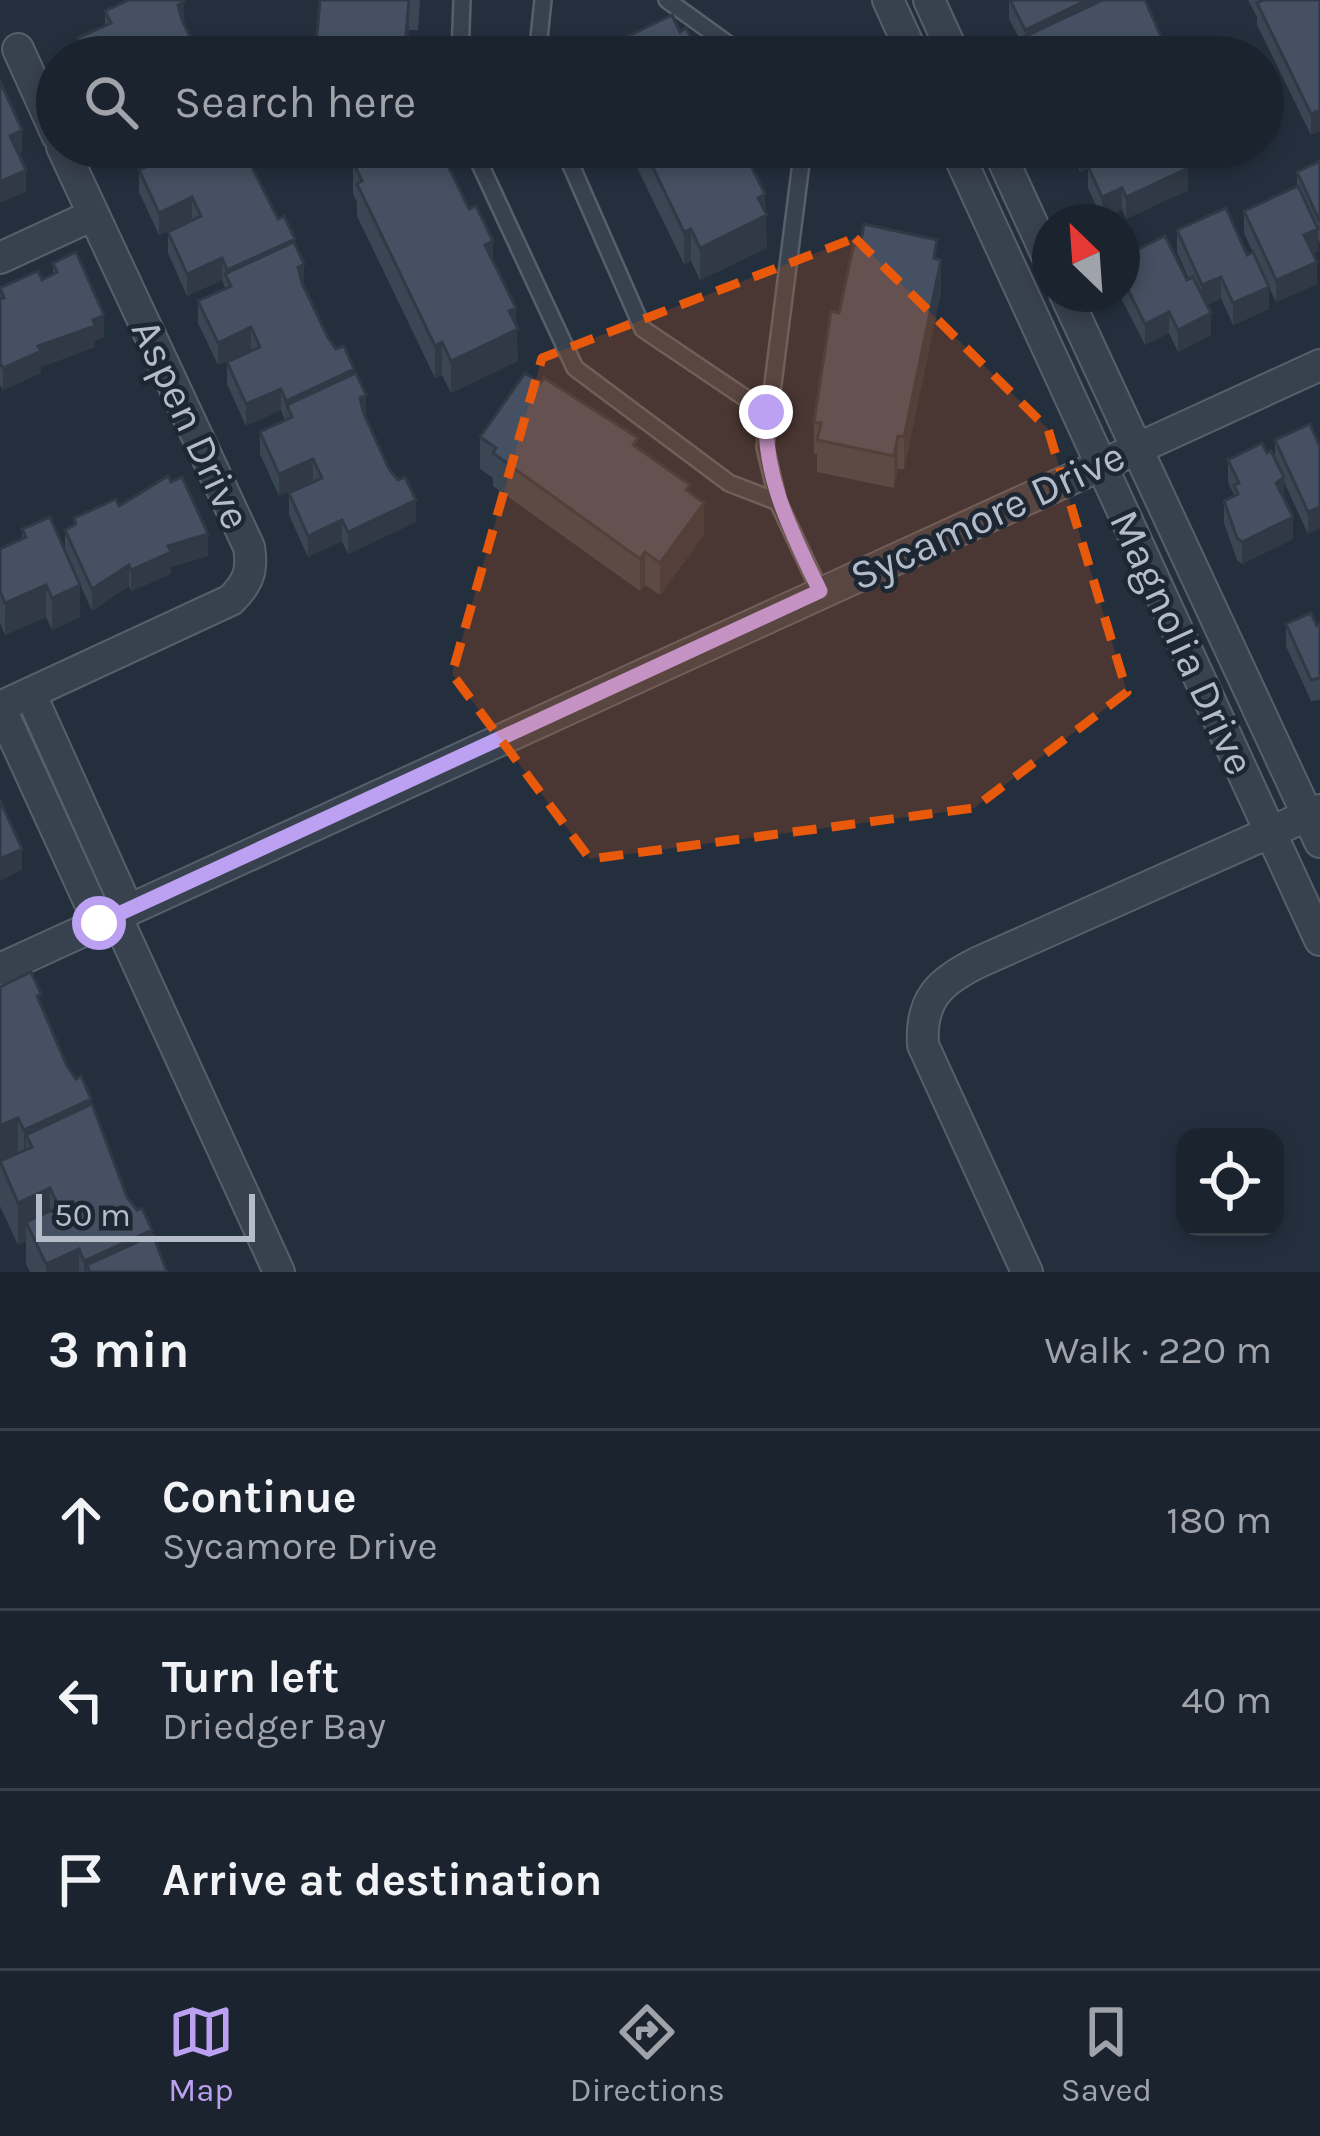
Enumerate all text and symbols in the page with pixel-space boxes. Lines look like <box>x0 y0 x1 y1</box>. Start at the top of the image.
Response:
search box <box>36 36 1284 168</box>
icon: search <box>78 69 144 135</box>
text: Search here <box>174 76 416 128</box>
north arrow <box>1032 204 1140 312</box>
street label: Aspen Drive <box>121 312 261 537</box>
route end <box>739 385 793 439</box>
street label: Sycamore Drive <box>842 431 1132 601</box>
street label: Magnolia Drive <box>1099 502 1265 783</box>
route start <box>72 896 126 950</box>
map controls <box>1176 1128 1284 1236</box>
button: locate <box>1176 1128 1284 1236</box>
scale bar <box>36 1188 255 1241</box>
text: 50 m <box>54 1196 131 1234</box>
text: 3 min <box>48 1320 190 1380</box>
text: Walk · 220 m <box>1044 1327 1272 1373</box>
text: Continue <box>162 1471 357 1523</box>
icon: ahead <box>48 1487 114 1553</box>
text: 180 m <box>1166 1497 1272 1543</box>
text: Sycamore Drive <box>162 1523 438 1569</box>
text: Turn left <box>162 1651 339 1703</box>
icon: left <box>48 1667 114 1733</box>
text: 40 m <box>1181 1677 1272 1723</box>
text: Driedger Bay <box>162 1703 386 1749</box>
icon: arrive <box>48 1847 114 1913</box>
text: Arrive at destination <box>162 1854 602 1906</box>
tab: Map <box>168 1999 234 2109</box>
tab: Directions <box>570 1999 725 2109</box>
tab: Saved <box>1061 1999 1152 2109</box>

